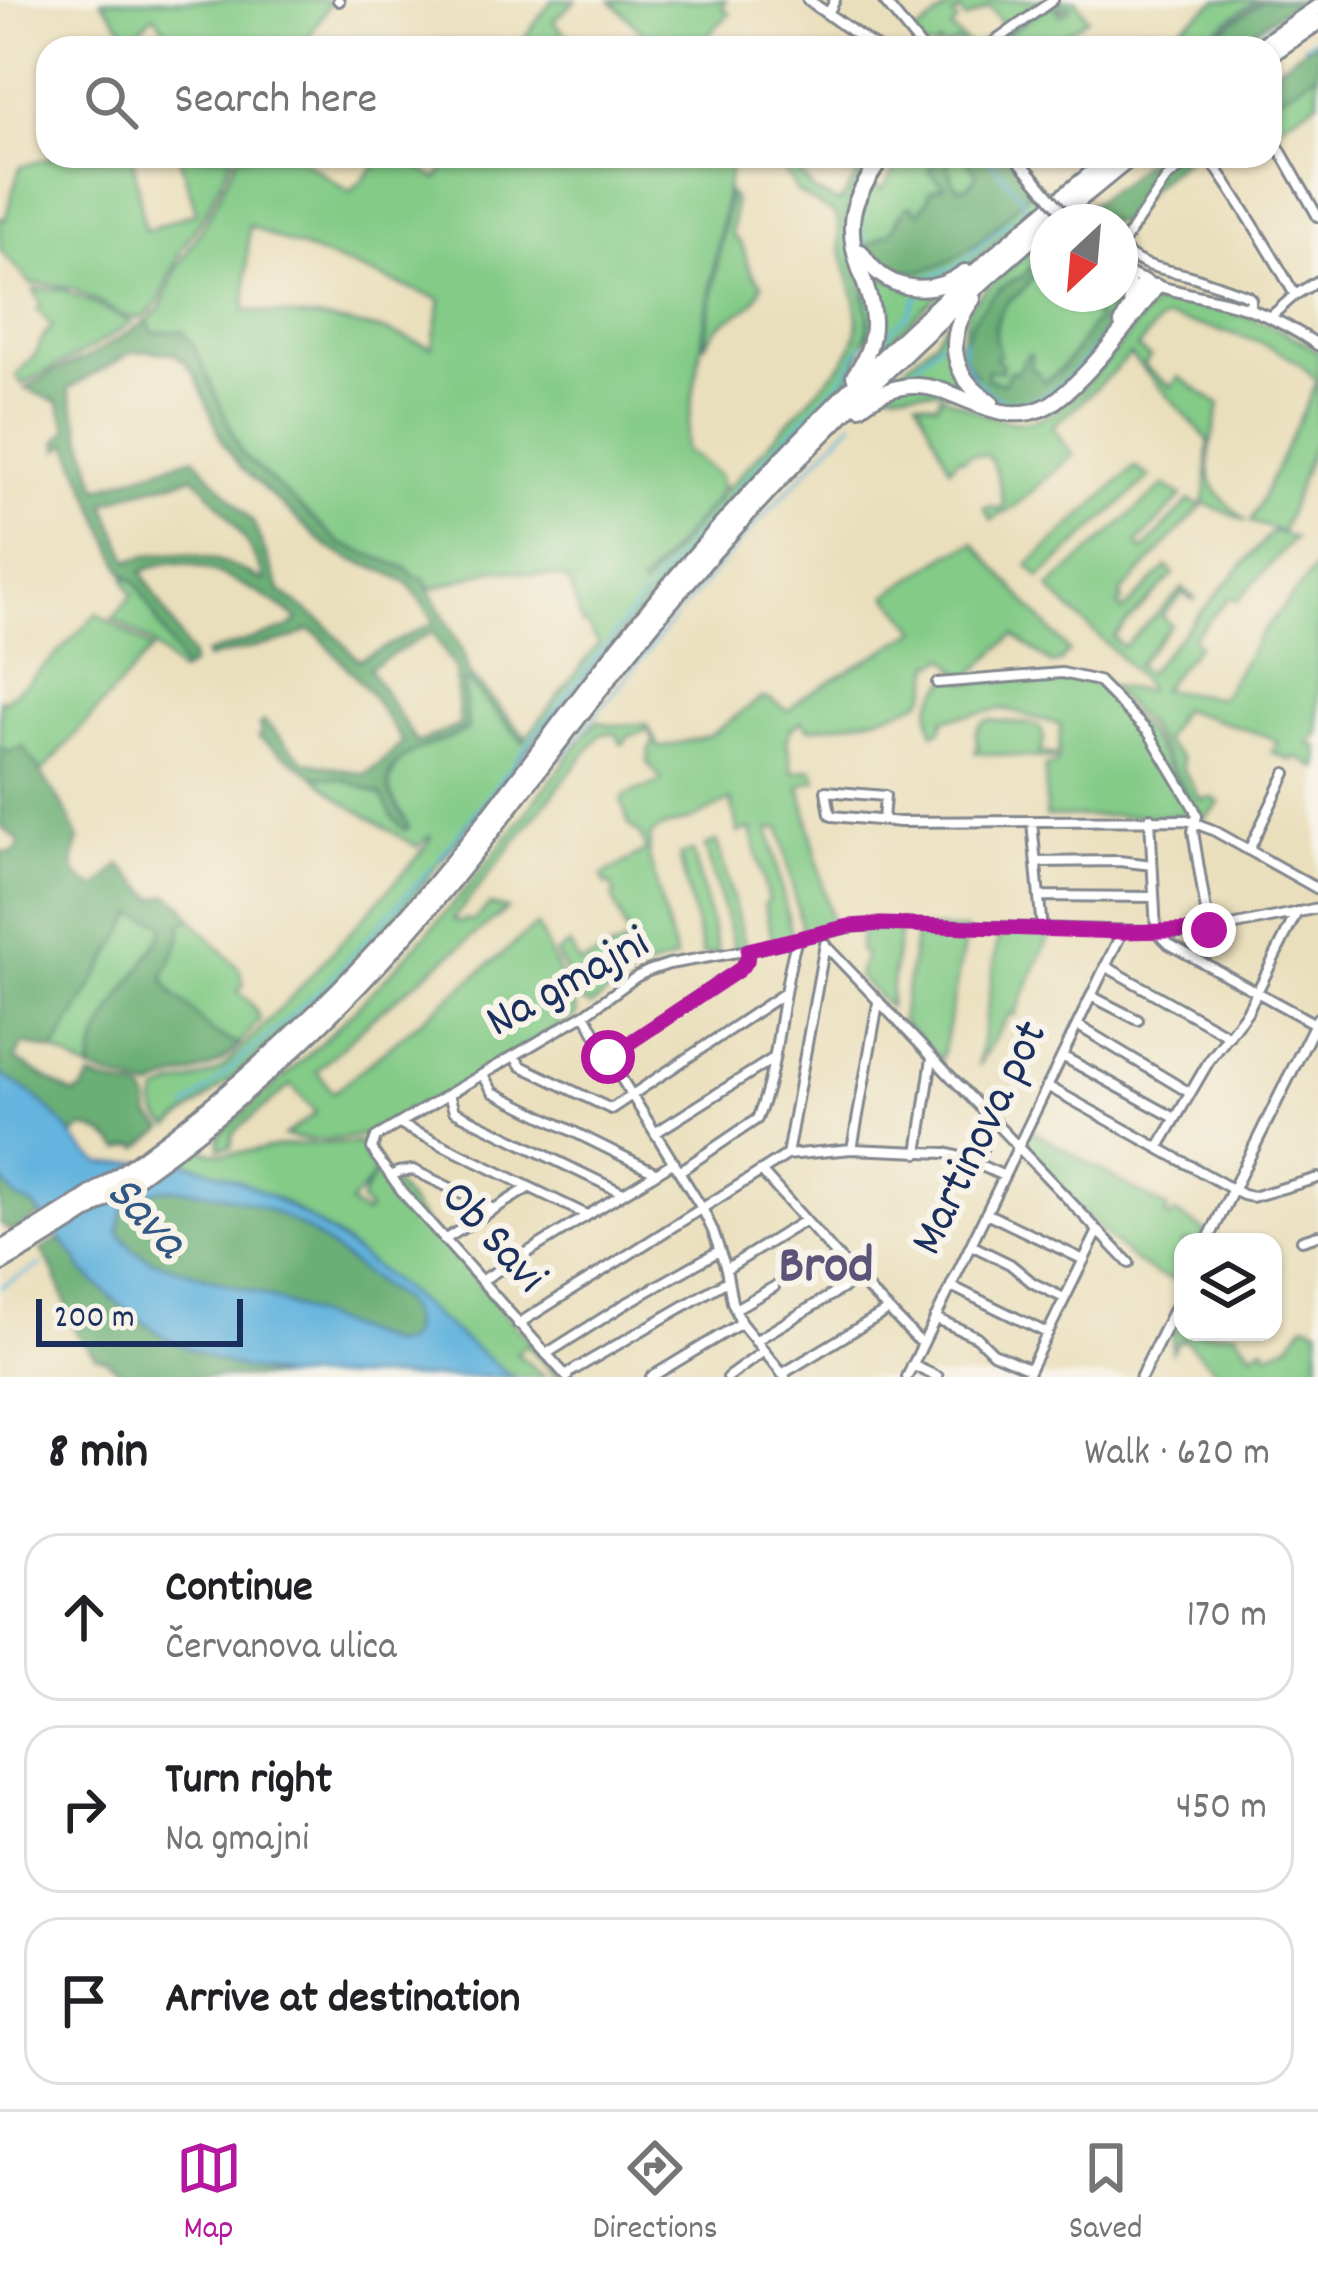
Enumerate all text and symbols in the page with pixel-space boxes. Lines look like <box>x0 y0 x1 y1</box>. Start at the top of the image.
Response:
search box <box>36 36 1282 168</box>
icon: search <box>78 69 144 135</box>
text: Search here <box>174 70 377 134</box>
north arrow <box>1030 204 1138 312</box>
route end <box>1182 903 1236 957</box>
street label: Na gmajni <box>475 912 663 1058</box>
street label: Martinova pot <box>895 1010 1069 1268</box>
route start <box>581 1030 635 1084</box>
water label: Sava <box>86 1161 203 1279</box>
street label: Ob Savi <box>421 1167 561 1311</box>
district label: Brod <box>779 1231 874 1308</box>
map controls <box>1174 1233 1282 1341</box>
button: layers <box>1174 1233 1282 1341</box>
scale bar <box>36 1293 243 1346</box>
text: 200 m <box>54 1296 135 1343</box>
text: 8 min <box>48 1419 148 1491</box>
text: Walk · 620 m <box>1084 1428 1270 1483</box>
text: Continue <box>165 1558 313 1622</box>
icon: ahead <box>51 1584 117 1650</box>
text: 170 m <box>1187 1590 1267 1645</box>
text: Červanova ulica <box>165 1622 397 1677</box>
text: Turn right <box>165 1750 332 1814</box>
icon: right <box>51 1776 117 1842</box>
text: 450 m <box>1176 1782 1267 1837</box>
text: Na gmajni <box>165 1814 309 1869</box>
icon: arrive <box>51 1968 117 2034</box>
text: Arrive at destination <box>165 1969 520 2033</box>
tab: Map <box>176 2135 242 2254</box>
tab: Directions <box>593 2135 718 2254</box>
tab: Saved <box>1069 2135 1142 2254</box>

